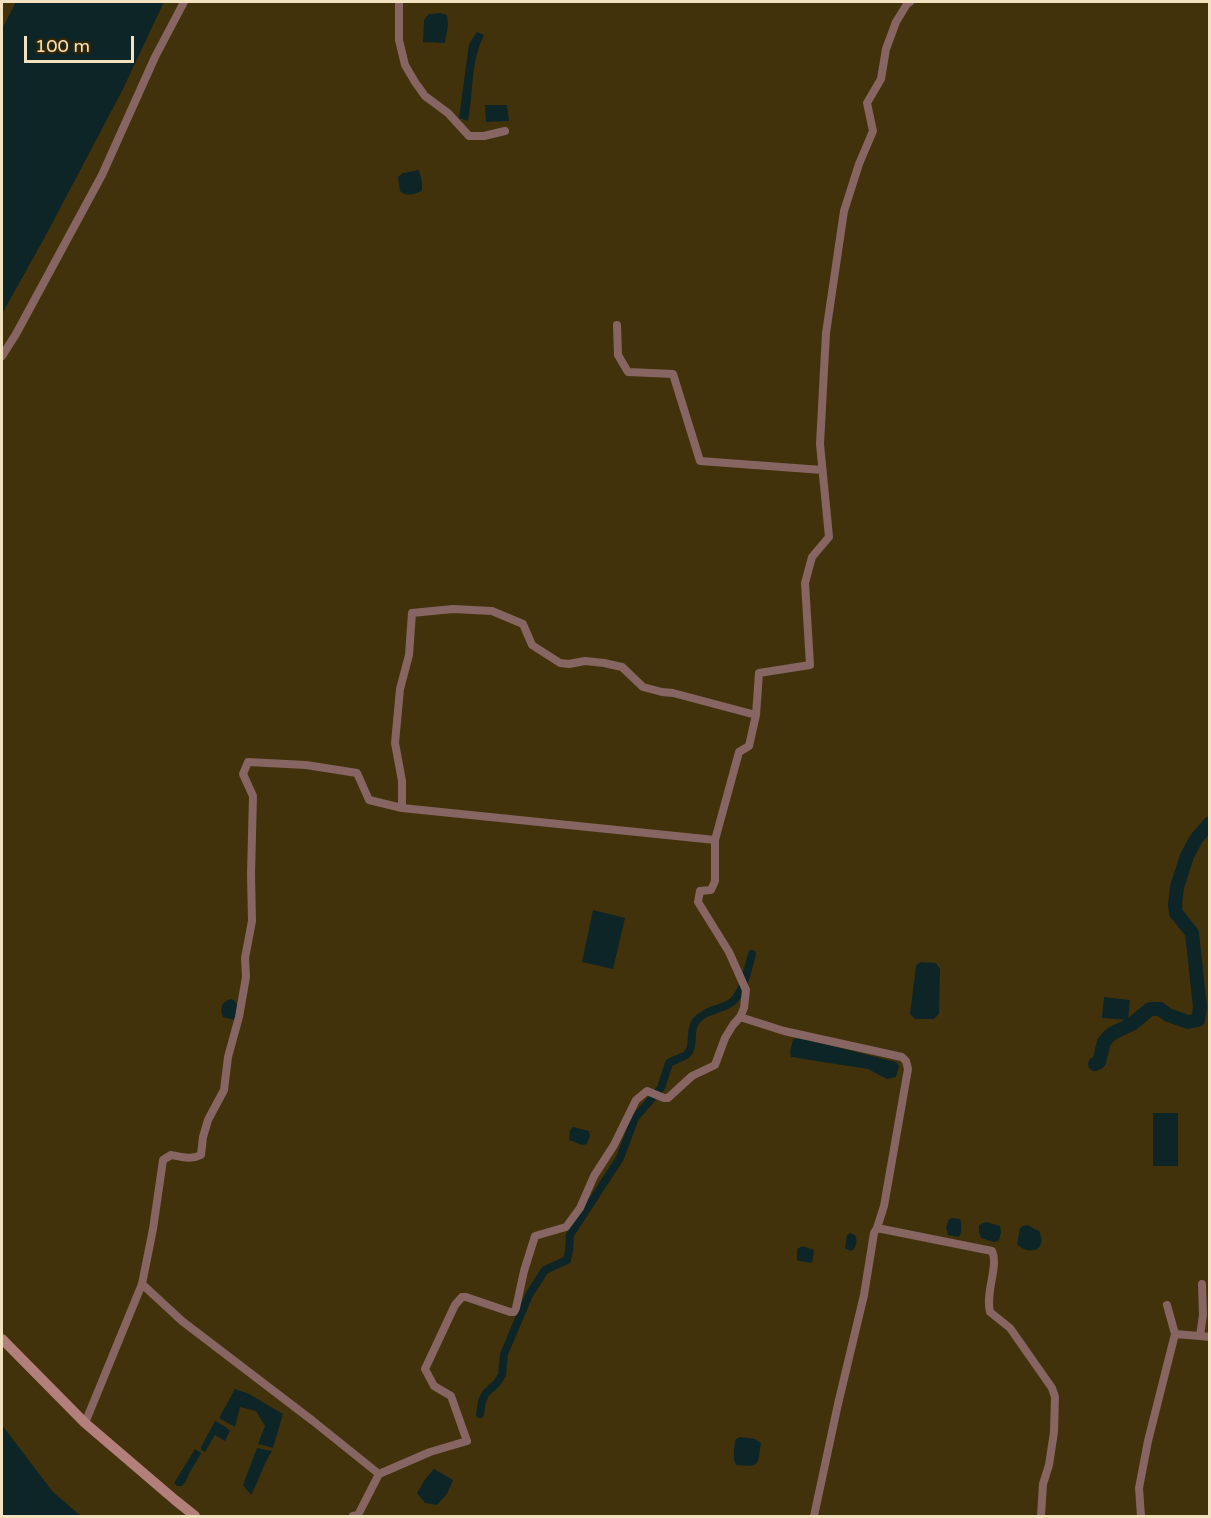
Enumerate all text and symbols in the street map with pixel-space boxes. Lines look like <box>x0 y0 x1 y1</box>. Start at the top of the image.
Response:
scale bar <box>27 24 136 62</box>
text: 100 m <box>35 35 90 57</box>

